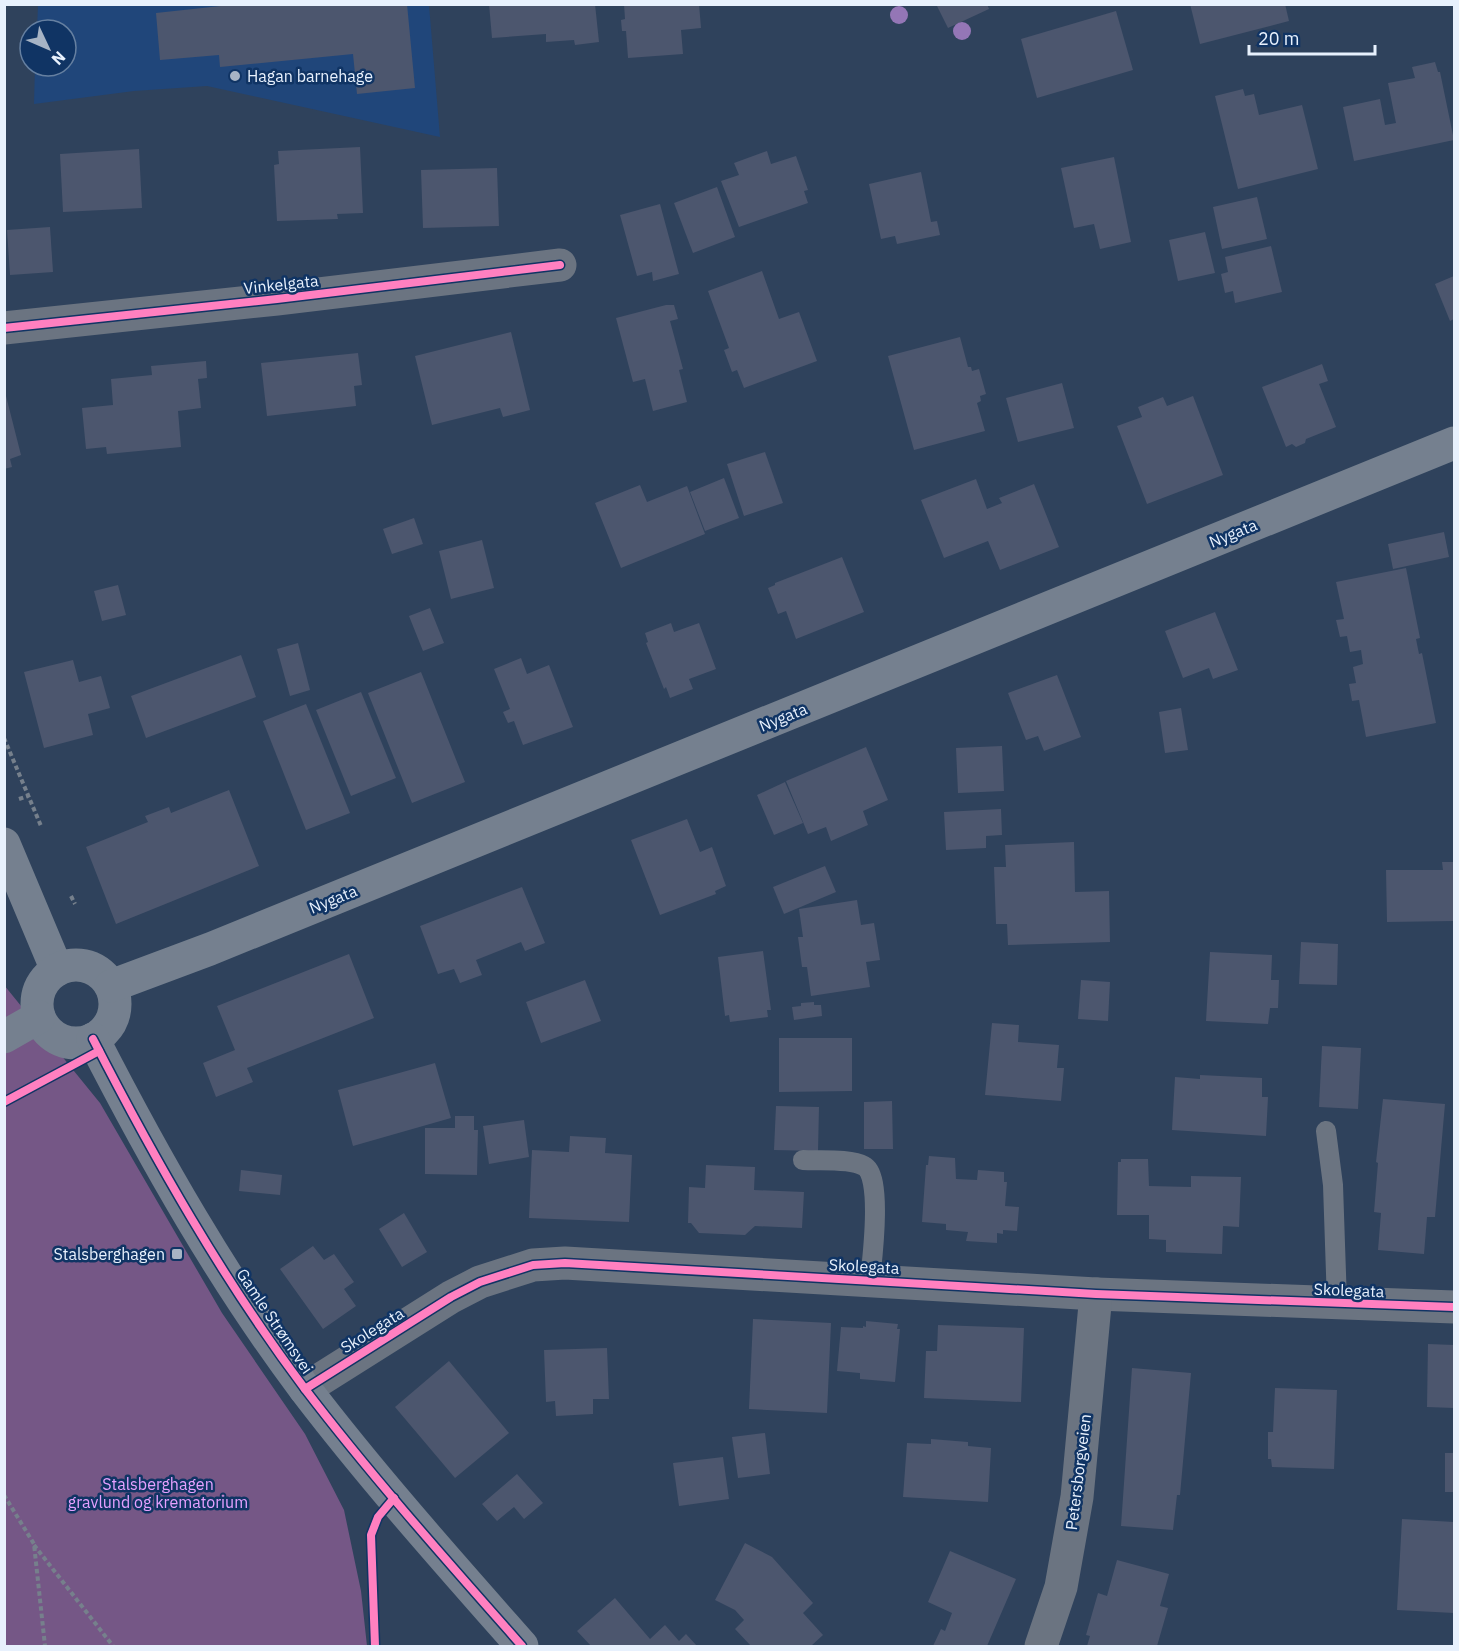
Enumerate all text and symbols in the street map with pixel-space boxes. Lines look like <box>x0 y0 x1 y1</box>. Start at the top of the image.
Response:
north arrow <box>18 18 78 78</box>
scale bar <box>1249 18 1375 56</box>
text: 20 m <box>1258 27 1300 50</box>
text: N <box>48 47 70 70</box>
place label: Hagan barnehage <box>247 66 373 86</box>
marker: Hagan barnehage <box>228 69 242 83</box>
street label: Vinkelgata <box>243 270 320 298</box>
street label: Nygata <box>1206 514 1260 552</box>
street label: Nygata <box>756 698 810 736</box>
street label: Nygata <box>306 880 360 918</box>
place label: Stalsberghagen <box>54 1244 165 1264</box>
marker: Stalsberghagen <box>170 1247 184 1261</box>
street label: Skolegata <box>828 1254 900 1278</box>
street label: Gamle Strømsvei <box>232 1265 318 1377</box>
street label: Skolegata <box>1313 1279 1385 1301</box>
street label: Skolegata <box>337 1303 408 1357</box>
street label: Petersborgveien <box>1061 1413 1095 1531</box>
park label: Stalsberghagen gravlund og krematorium <box>68 1474 248 1512</box>

